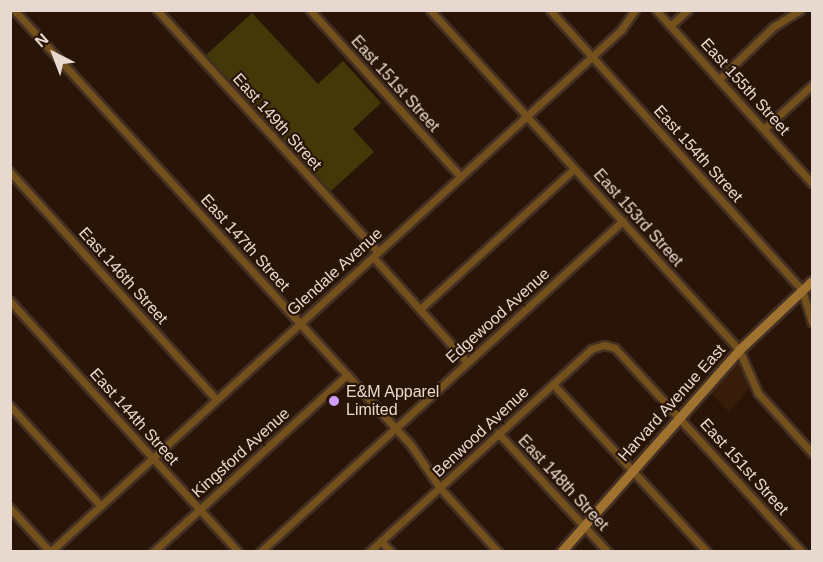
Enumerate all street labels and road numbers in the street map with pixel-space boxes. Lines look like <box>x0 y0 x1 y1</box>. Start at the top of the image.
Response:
street label: East 151st Street <box>347 32 443 136</box>
street label: East 155th Street <box>697 35 793 139</box>
street label: East 149th Street <box>229 70 325 174</box>
street label: East 154th Street <box>650 102 746 206</box>
street label: East 153rd Street <box>589 165 687 271</box>
street label: East 147th Street <box>197 191 293 295</box>
street label: East 146th Street <box>75 224 171 328</box>
street label: Glendale Avenue <box>283 224 387 320</box>
street label: Edgewood Avenue <box>442 264 554 368</box>
street label: Harvard Avenue East <box>614 340 730 466</box>
street label: East 144th Street <box>86 365 182 469</box>
street label: Benwood Avenue <box>429 382 533 482</box>
street label: Kingsford Avenue <box>188 404 294 502</box>
street label: East 151st Street <box>696 415 792 519</box>
street label: East 148th Street <box>514 431 612 535</box>

